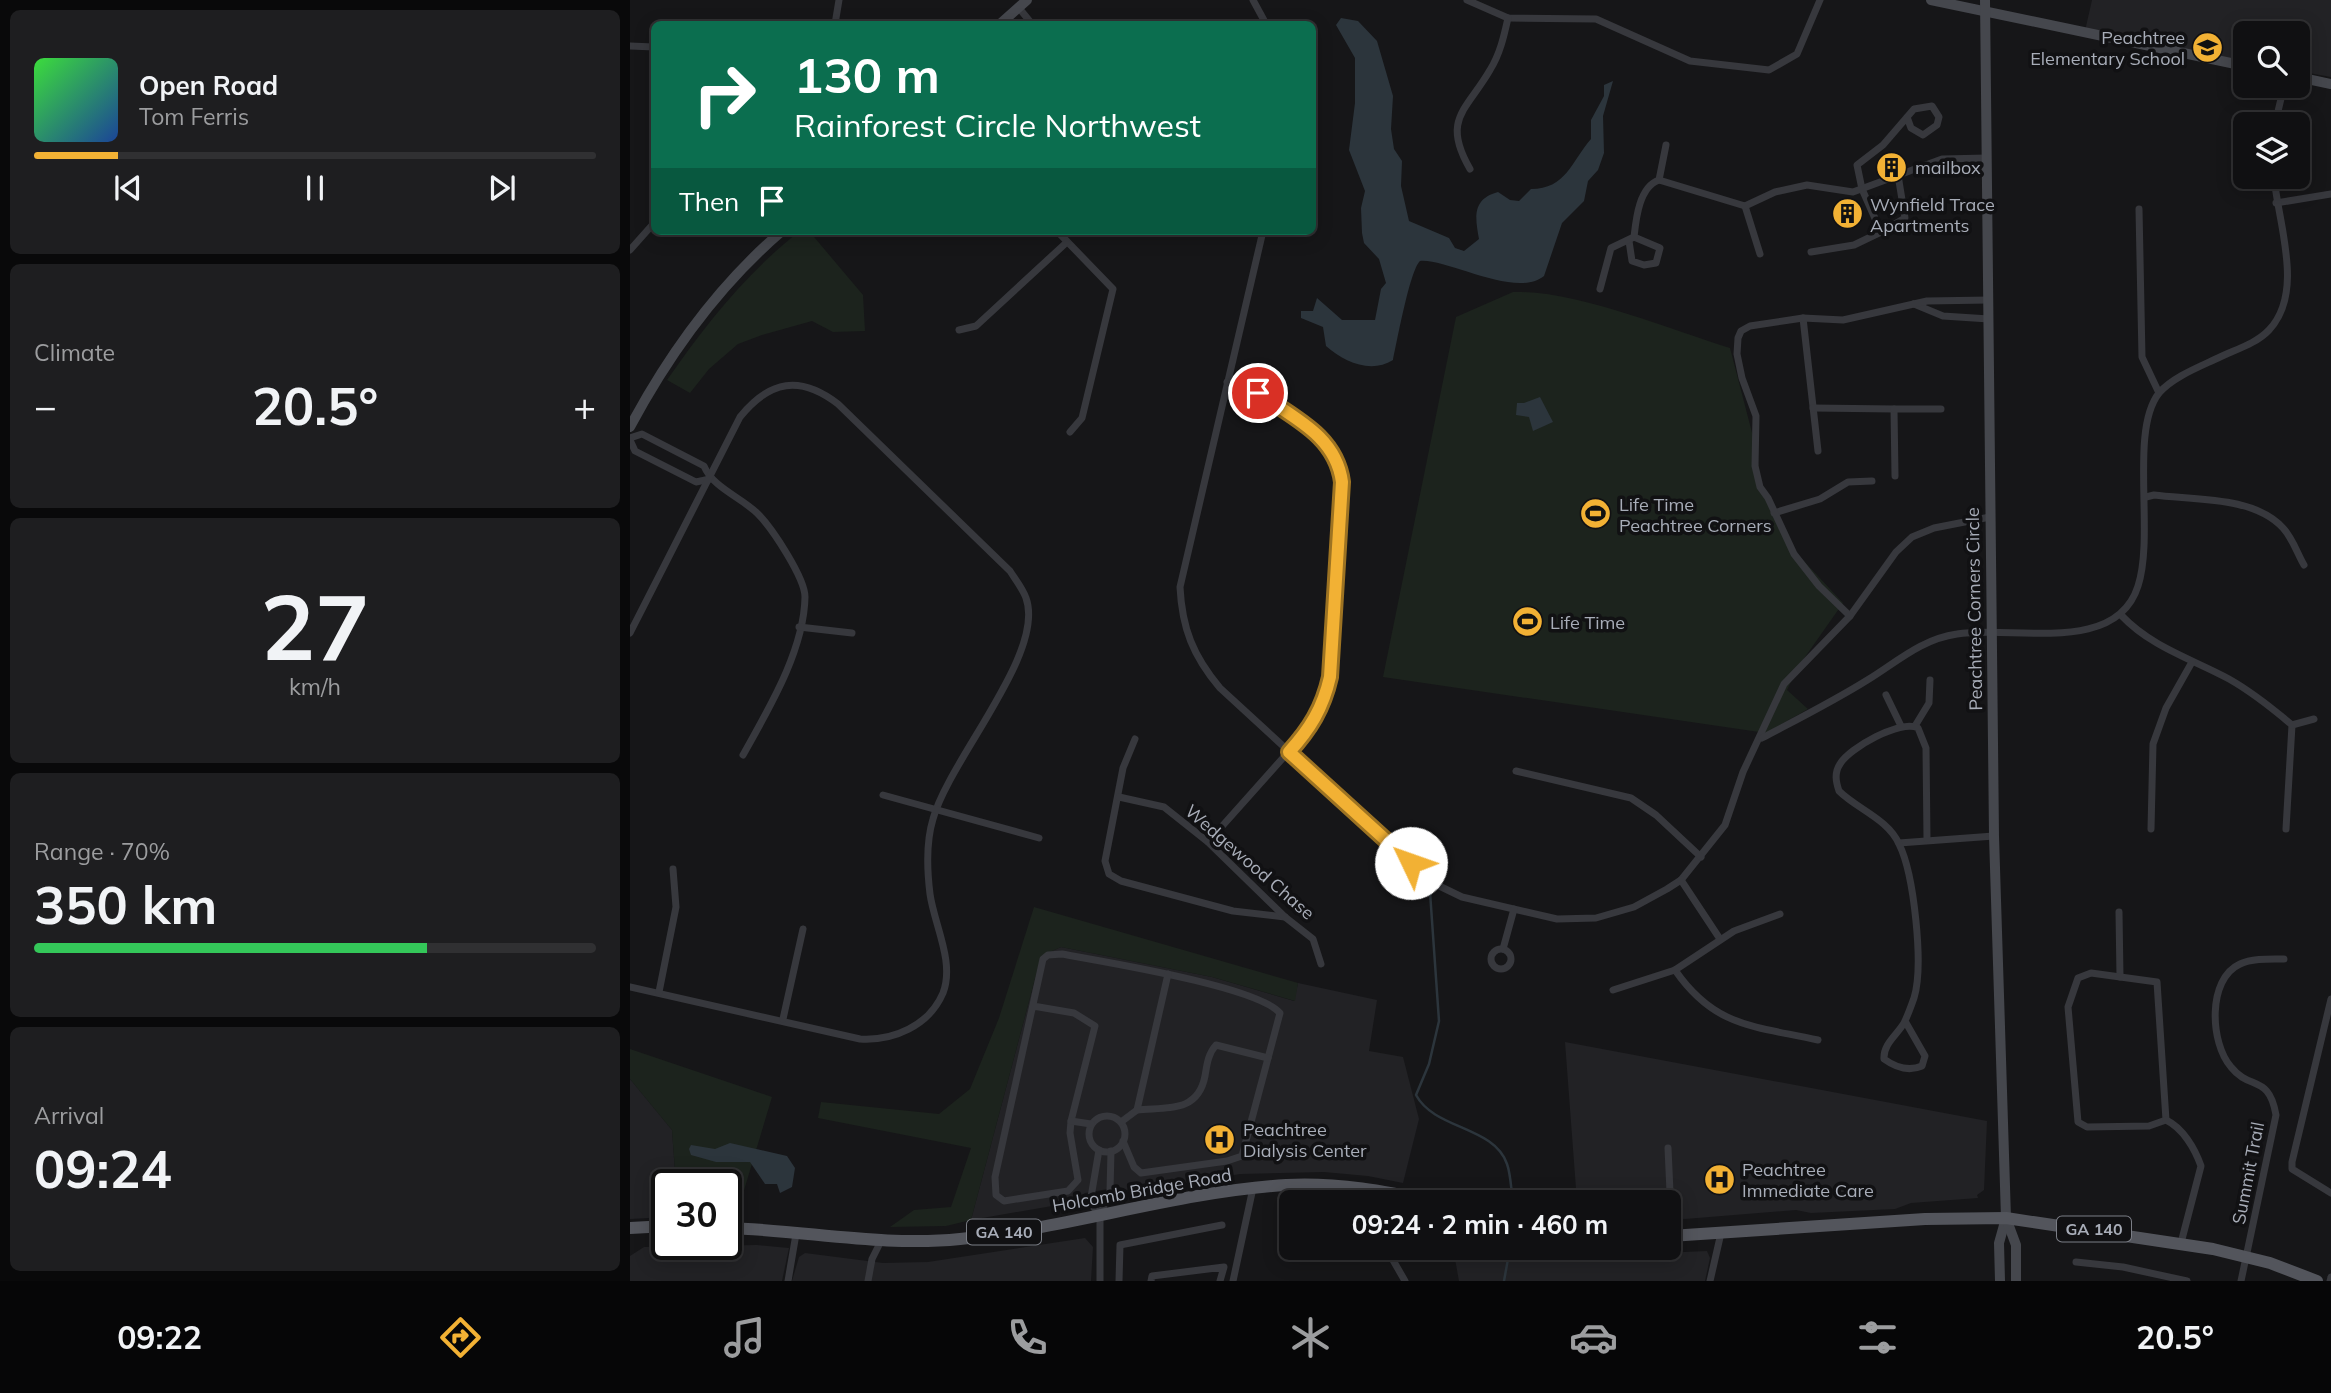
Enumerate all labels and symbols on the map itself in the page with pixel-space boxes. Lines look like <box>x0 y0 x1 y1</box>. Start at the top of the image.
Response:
place label: Peachtree Elementary School <box>2030 26 2185 70</box>
school or university icon: Peachtree Elementary School <box>2191 30 2225 64</box>
building icon: mailbox <box>1875 150 1909 184</box>
place label: mailbox <box>1915 156 1981 179</box>
place label: Wynfield Trace Apartments <box>1870 193 1995 237</box>
building icon: Wynfield Trace Apartments <box>1830 197 1864 231</box>
pin <box>1228 363 1288 423</box>
place label: Life Time Peachtree Corners <box>1619 493 1772 537</box>
sports icon: Life Time Peachtree Corners <box>1579 497 1613 531</box>
street label: Peachtree Corners Circle <box>1961 507 1987 711</box>
sports icon: Life Time <box>1510 605 1544 639</box>
place label: Life Time <box>1550 611 1625 634</box>
street label: Wedgewood Chase <box>1181 800 1319 924</box>
position arrow <box>1374 826 1448 900</box>
place label: Peachtree Dialysis Center <box>1243 1118 1367 1162</box>
street label: Summit Trail <box>2227 1120 2269 1226</box>
hospital icon: Peachtree Dialysis Center <box>1203 1122 1237 1156</box>
place label: Peachtree Immediate Care <box>1742 1158 1874 1202</box>
hospital icon: Peachtree Immediate Care <box>1702 1162 1736 1196</box>
street label: Holcomb Bridge Road <box>1050 1163 1234 1217</box>
speed limit sign: 30 <box>651 1169 742 1260</box>
road number: GA 140 <box>2057 1217 2131 1242</box>
road number: GA 140 <box>967 1220 1041 1244</box>

